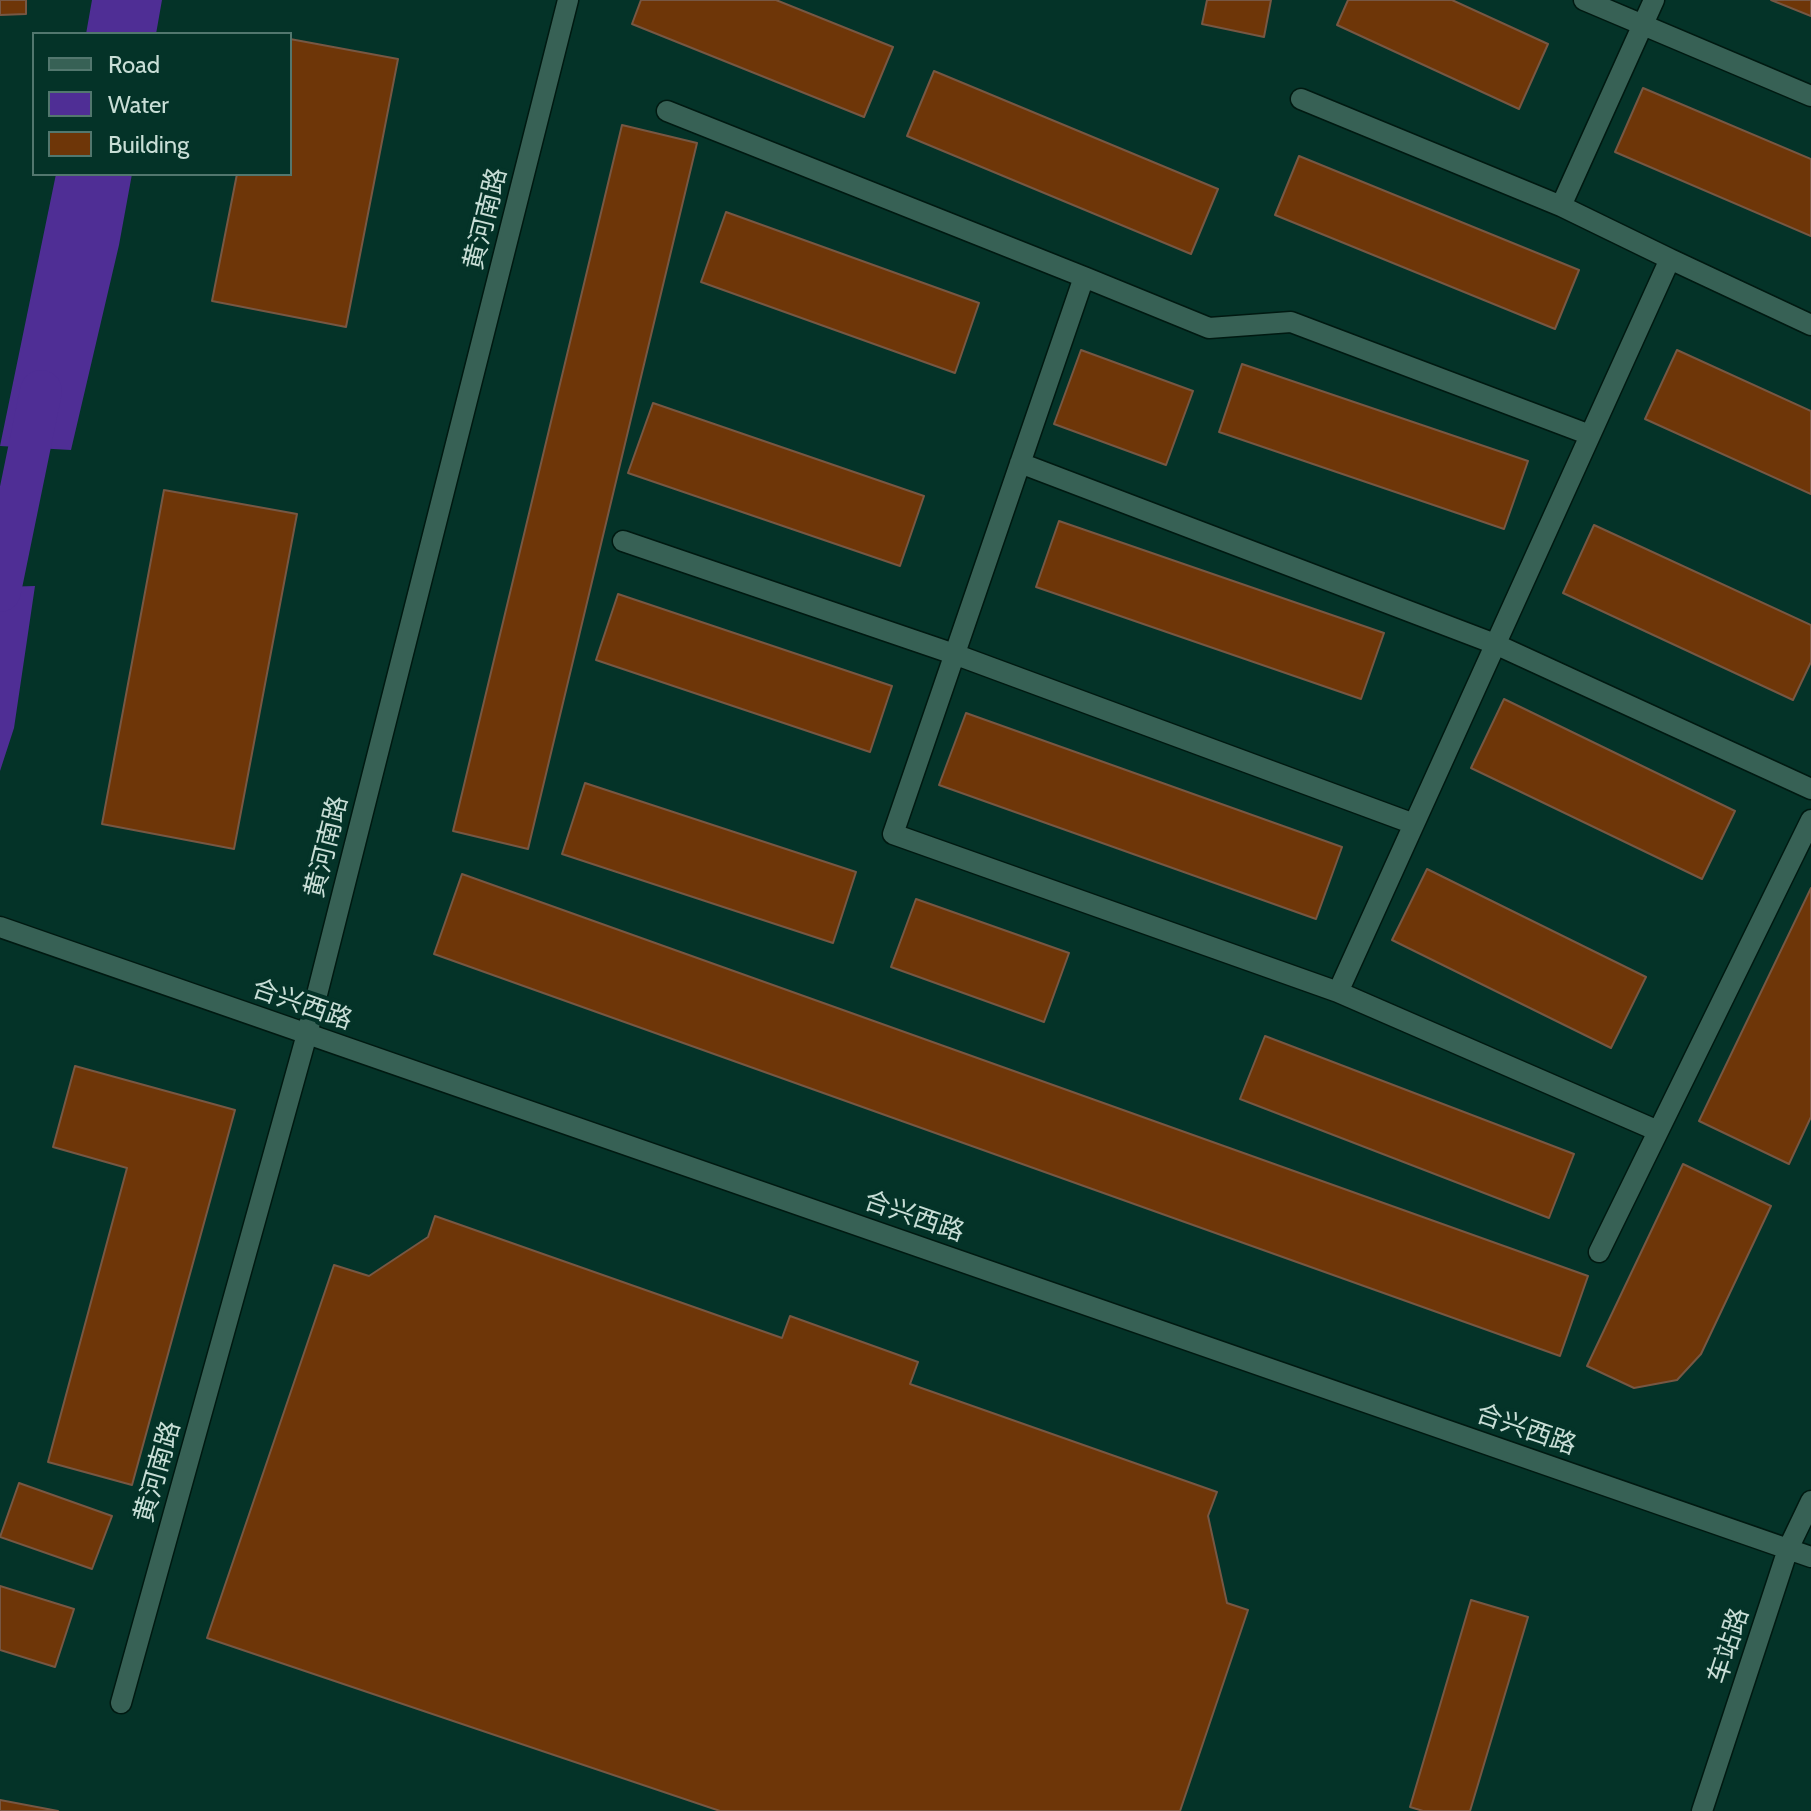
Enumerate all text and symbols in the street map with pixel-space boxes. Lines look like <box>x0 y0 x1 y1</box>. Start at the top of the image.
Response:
legend <box>32 32 292 176</box>
text: Road <box>108 50 160 79</box>
text: Water <box>108 90 169 119</box>
text: Building <box>108 130 189 159</box>
street label: 黄河南路 <box>458 165 514 273</box>
street label: 黄河南路 <box>299 793 355 901</box>
street label: 合兴西路 <box>248 973 356 1037</box>
street label: 合兴西路 <box>860 1185 968 1249</box>
street label: 合兴西路 <box>1472 1398 1580 1462</box>
street label: 黄河南路 <box>129 1418 187 1526</box>
street label: 车站路 <box>1702 1604 1756 1688</box>

